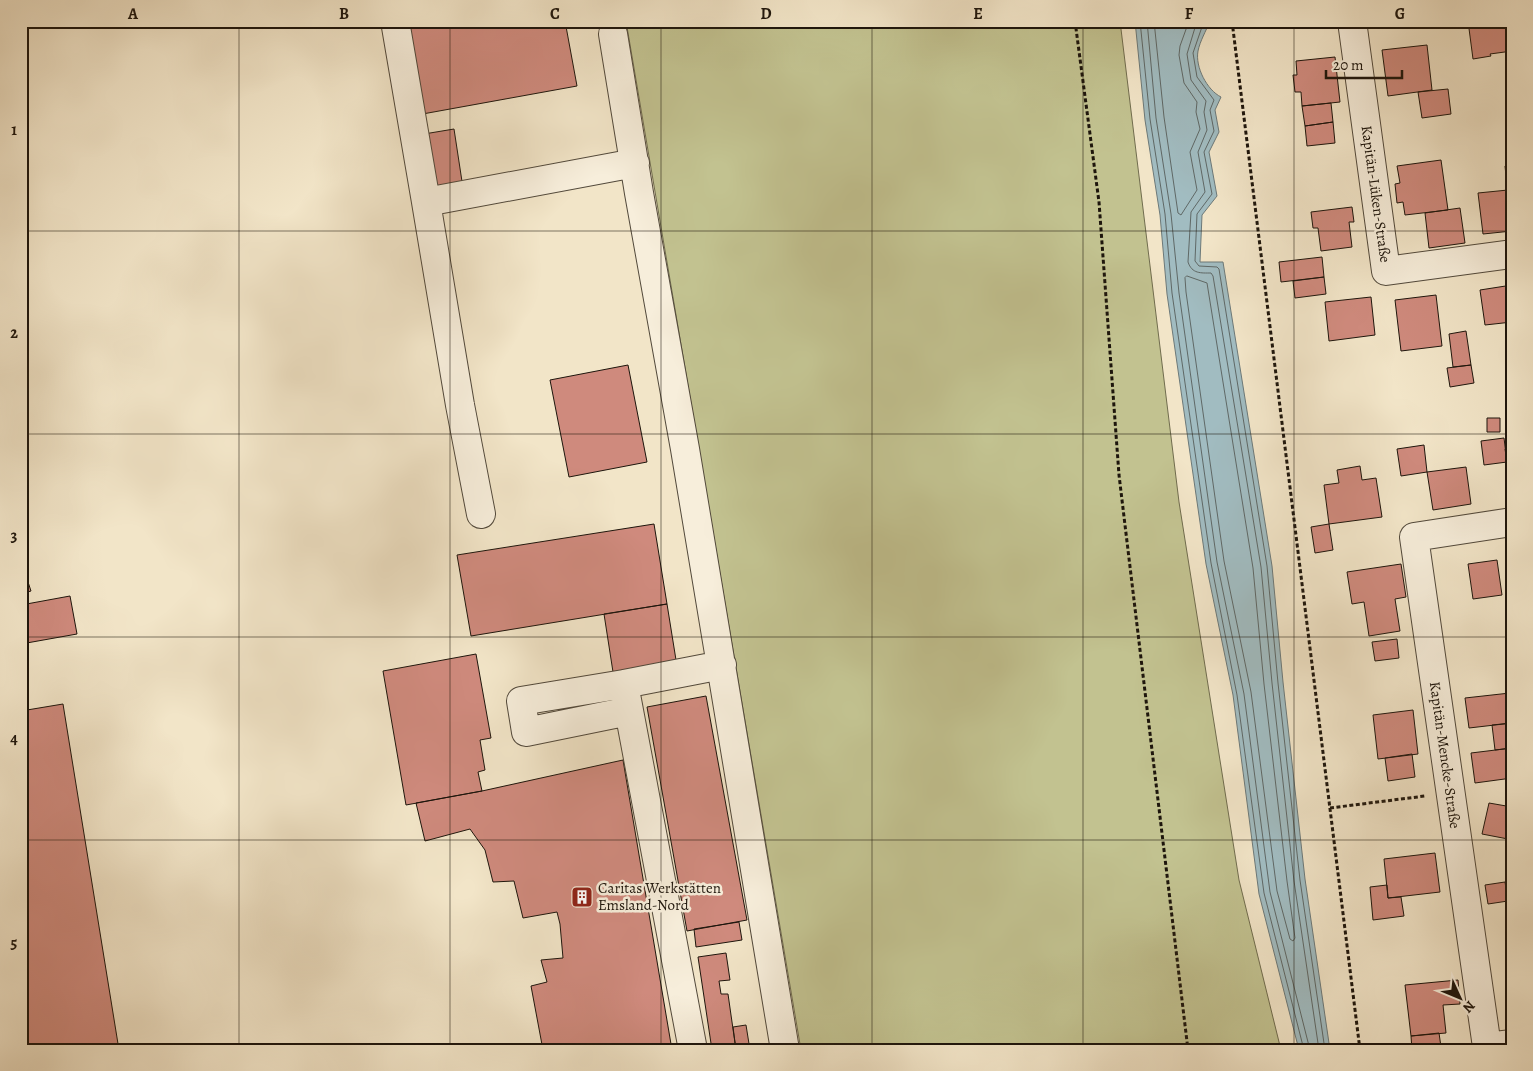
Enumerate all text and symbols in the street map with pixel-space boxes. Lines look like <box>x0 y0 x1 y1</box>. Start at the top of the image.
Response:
text: A <box>127 3 139 25</box>
text: B <box>339 3 349 25</box>
text: C <box>550 3 560 25</box>
text: D <box>760 3 772 25</box>
text: E <box>973 3 983 25</box>
text: F <box>1185 3 1194 25</box>
text: G <box>1395 3 1405 25</box>
scale bar <box>1326 48 1402 80</box>
text: 20 m <box>1333 55 1364 75</box>
text: 1 <box>11 119 17 141</box>
street label: Kapitän-Lüken-Straße <box>1356 124 1396 264</box>
text: 2 <box>10 322 18 344</box>
text: 3 <box>11 525 18 547</box>
street label: Kapitän-Mencke-Straße <box>1425 680 1465 830</box>
text: 4 <box>10 728 18 750</box>
place label: Caritas Werkstätten Emsland-Nord <box>598 878 721 915</box>
building icon: Caritas Werkstätten Emsland-Nord <box>570 885 594 909</box>
text: 5 <box>11 932 18 954</box>
north arrow <box>1436 974 1486 1024</box>
text: N <box>1459 996 1479 1017</box>

